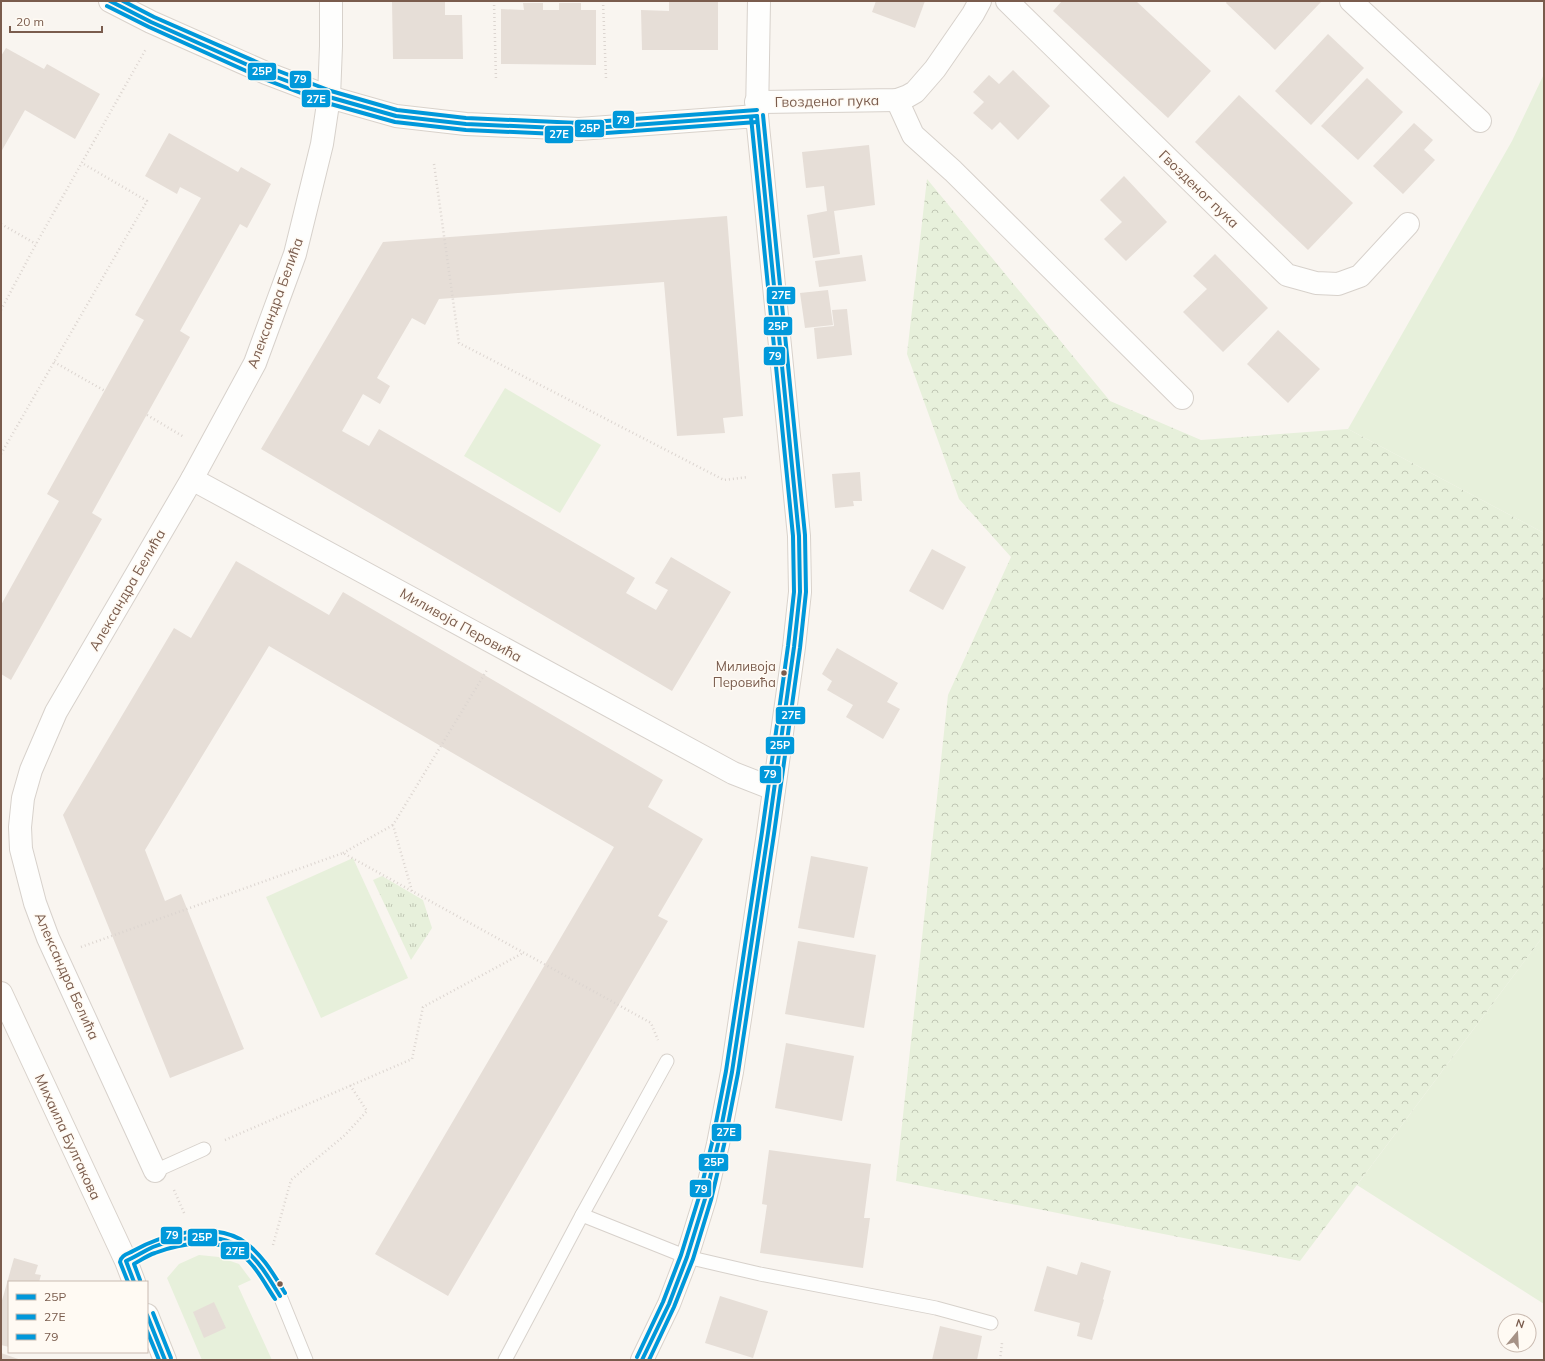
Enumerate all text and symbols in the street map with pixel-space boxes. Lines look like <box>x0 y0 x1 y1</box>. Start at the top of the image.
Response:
scale bar <box>10 8 102 34</box>
text: 20 m <box>16 14 44 29</box>
line badge: 25P <box>247 62 277 81</box>
text: 25P <box>252 64 272 78</box>
line badge: 79 <box>289 70 312 89</box>
text: 79 <box>293 72 307 86</box>
line badge: 27E <box>301 89 331 108</box>
street label: Гвозденог пука <box>775 91 879 111</box>
text: 27E <box>306 92 326 106</box>
line badge: 79 <box>612 110 635 129</box>
text: 79 <box>616 113 630 127</box>
line badge: 25P <box>574 119 605 138</box>
text: 25P <box>580 121 600 135</box>
line badge: 27E <box>544 125 574 144</box>
text: 27E <box>549 127 569 141</box>
street label: Гвозденог пука <box>1155 146 1243 232</box>
street label: Александра Белића <box>243 235 307 371</box>
line badge: 27E <box>766 286 796 305</box>
text: 27E <box>771 288 791 302</box>
line badge: 25P <box>763 316 793 336</box>
text: 25P <box>768 319 788 333</box>
line badge: 79 <box>763 346 786 366</box>
text: 79 <box>768 349 782 363</box>
street label: Александра Белића <box>85 526 169 654</box>
street label: Миливоја Перовића <box>397 584 525 666</box>
place label: Миливоја Перовића <box>713 658 776 690</box>
marker: Миливоја Перовића <box>779 668 789 678</box>
line badge: 27E <box>775 706 806 725</box>
text: 27E <box>781 708 801 722</box>
line badge: 25P <box>765 736 795 755</box>
text: 25P <box>770 738 790 752</box>
line badge: 79 <box>759 765 782 784</box>
text: 79 <box>763 767 777 781</box>
street label: Александра Белића <box>31 909 103 1043</box>
street label: Михаила Булгакова <box>31 1071 105 1203</box>
line badge: 27E <box>711 1123 742 1142</box>
text: 27E <box>716 1125 736 1139</box>
line badge: 25P <box>698 1153 729 1172</box>
text: 25P <box>704 1155 724 1169</box>
line badge: 79 <box>689 1179 712 1198</box>
text: 79 <box>694 1182 708 1196</box>
line badge: 79 <box>160 1226 183 1245</box>
text: 79 <box>165 1228 179 1242</box>
line badge: 25P <box>187 1228 218 1247</box>
text: 25P <box>192 1230 212 1244</box>
line badge: 27E <box>220 1241 250 1260</box>
text: 27E <box>225 1244 245 1258</box>
unlabelled marker <box>275 1279 285 1289</box>
legend <box>8 1281 148 1353</box>
text: 25P <box>44 1289 66 1304</box>
text: 27E <box>44 1309 65 1324</box>
north arrow <box>1497 1313 1537 1353</box>
text: N <box>1514 1316 1526 1331</box>
text: 79 <box>44 1329 58 1344</box>

